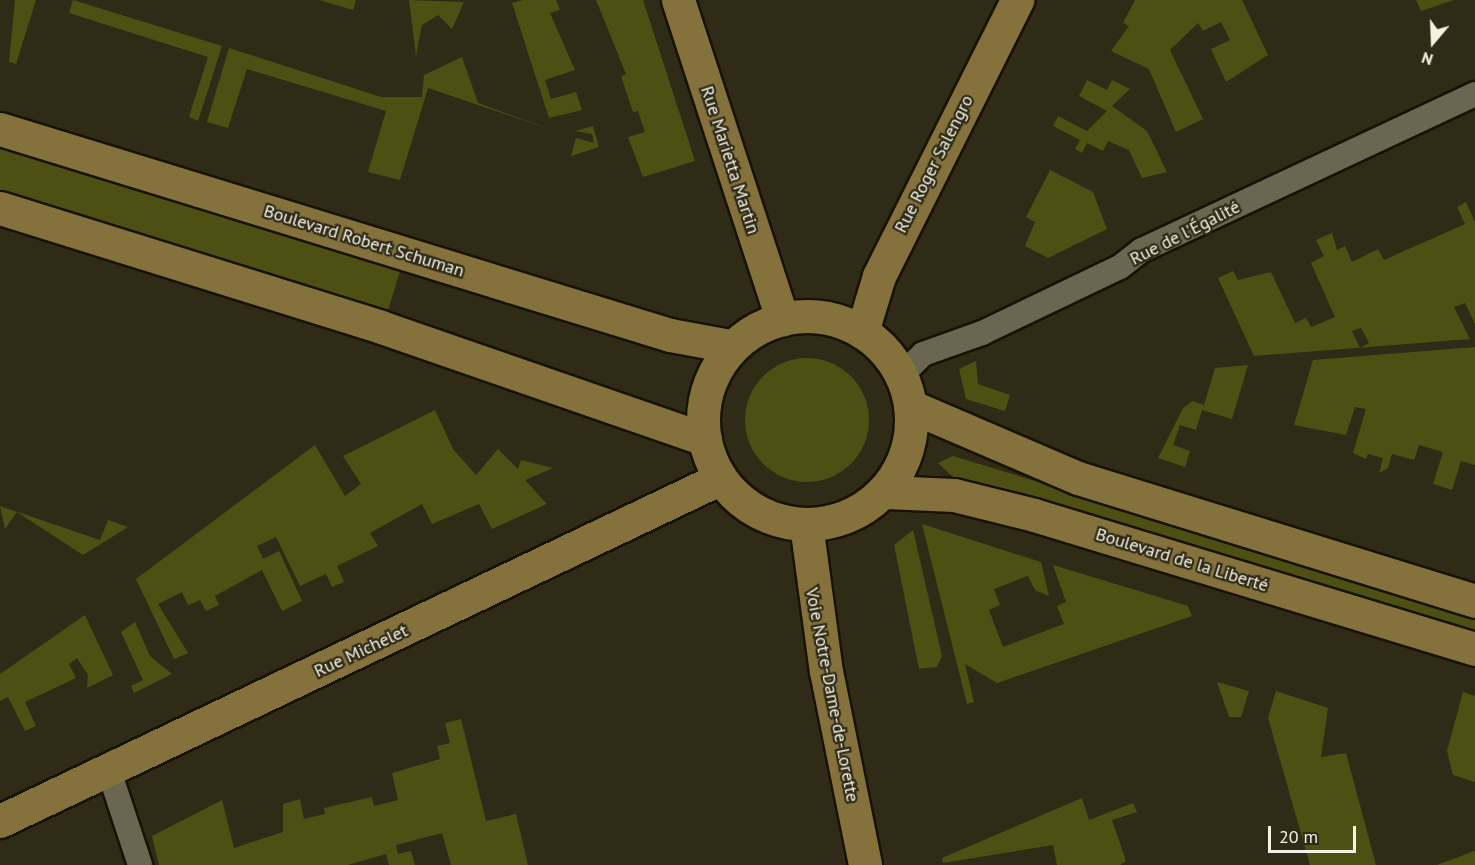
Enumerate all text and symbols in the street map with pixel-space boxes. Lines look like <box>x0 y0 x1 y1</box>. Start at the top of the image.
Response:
north arrow <box>1403 12 1463 72</box>
text: N <box>1419 48 1435 70</box>
street label: Rue Marietta Martin <box>696 83 764 237</box>
street label: Rue Roger Salengro <box>890 92 978 236</box>
street label: Rue de l'Égalité <box>1126 196 1244 270</box>
street label: Boulevard Robert Schuman <box>261 200 467 282</box>
street label: Boulevard de la Liberté <box>1093 523 1271 597</box>
street label: Voie Notre-Dame-de-Lorette <box>801 586 863 804</box>
street label: Rue Michelet <box>311 620 411 682</box>
scale bar <box>1271 814 1360 852</box>
text: 20 m <box>1279 825 1318 848</box>

